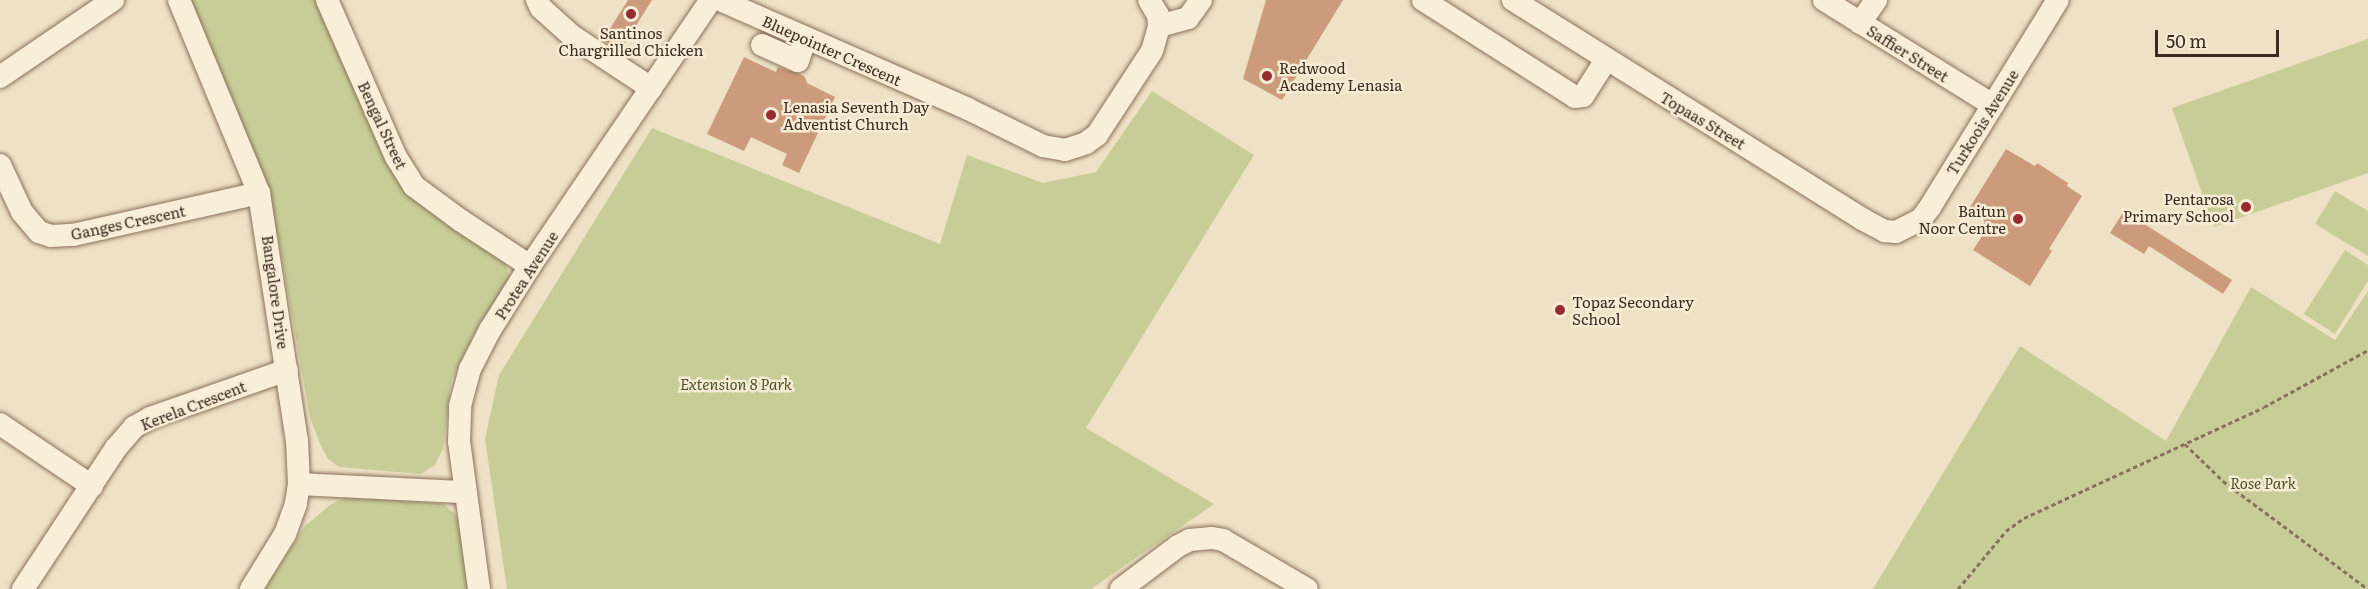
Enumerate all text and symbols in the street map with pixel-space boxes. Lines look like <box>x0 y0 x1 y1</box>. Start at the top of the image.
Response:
marker: Santinos Chargrilled Chicken <box>624 7 638 21</box>
street label: Bluepointer Crescent <box>760 11 904 89</box>
scale bar <box>2158 18 2282 56</box>
street label: Saffier Street <box>1864 21 1952 85</box>
place label: Santinos Chargrilled Chicken <box>559 23 703 58</box>
text: 50 m <box>2166 27 2207 54</box>
place label: Redwood Academy Lenasia <box>1279 58 1402 93</box>
street label: Turkoois Avenue <box>1942 66 2022 178</box>
marker: Redwood Academy Lenasia <box>1260 69 1274 83</box>
street label: Bengal Street <box>355 78 411 172</box>
street label: Topaas Street <box>1657 87 1749 153</box>
place label: Lenasia Seventh Day Adventist Church <box>783 97 929 132</box>
marker: Lenasia Seventh Day Adventist Church <box>764 108 778 122</box>
place label: Pentarosa Primary School <box>2123 189 2234 224</box>
marker: Pentarosa Primary School <box>2239 200 2253 214</box>
street label: Ganges Crescent <box>69 201 187 243</box>
place label: Baitun Noor Centre <box>1919 201 2006 236</box>
marker: Baitun Noor Centre <box>2011 212 2025 226</box>
street label: Protea Avenue <box>491 227 561 323</box>
street label: Bangalore Drive <box>259 234 293 350</box>
place label: Topaz Secondary School <box>1572 292 1694 327</box>
marker: Topaz Secondary School <box>1553 303 1567 317</box>
park label: Extension 8 Park <box>680 375 792 393</box>
street label: Kerela Crescent <box>138 377 248 433</box>
park label: Rose Park <box>2230 474 2296 492</box>

